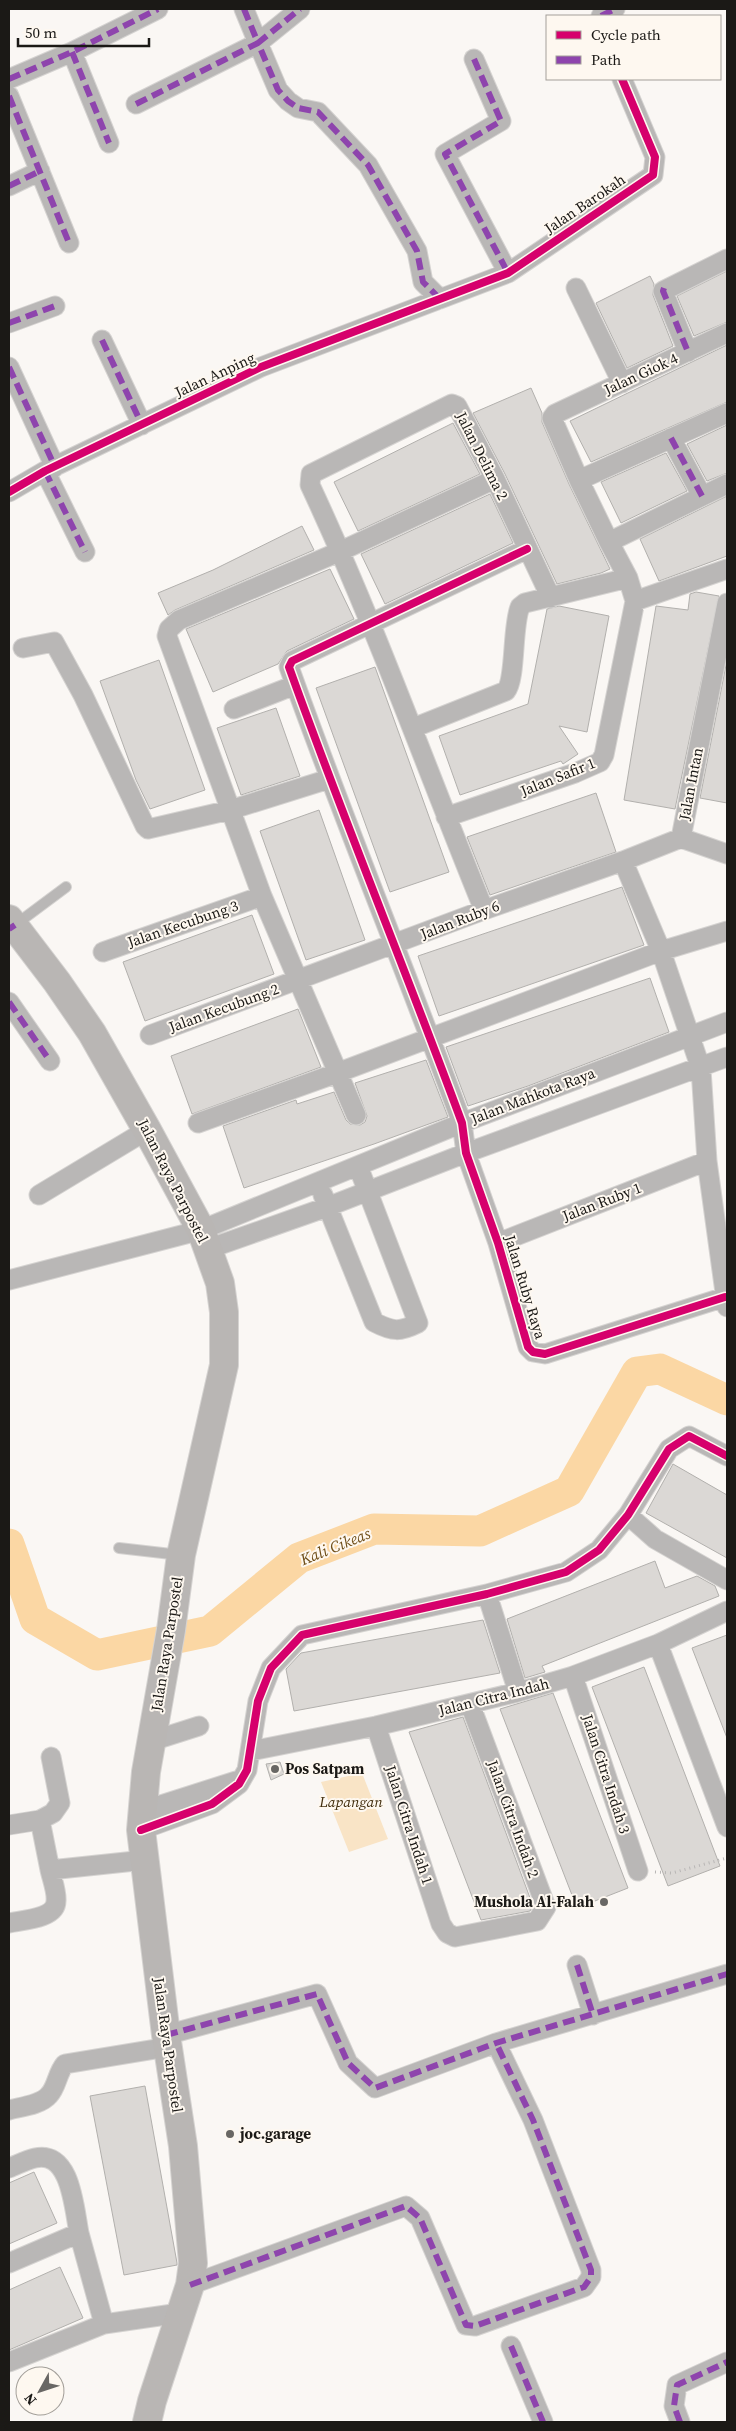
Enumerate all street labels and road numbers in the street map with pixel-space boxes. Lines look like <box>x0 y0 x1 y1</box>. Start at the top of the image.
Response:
street label: Jalan Barokah <box>539 169 629 239</box>
street label: Jalan Anping <box>170 347 258 403</box>
street label: Jalan Giok 4 <box>600 347 682 400</box>
street label: Jalan Delima 2 <box>451 407 514 504</box>
street label: Jalan Intan <box>673 746 708 823</box>
street label: Jalan Safir 1 <box>516 752 598 801</box>
street label: Jalan Kecubung 3 <box>124 895 241 953</box>
street label: Jalan Ruby 6 <box>416 895 502 945</box>
street label: Jalan Kecubung 2 <box>165 978 282 1038</box>
street label: Jalan Mahkota Raya <box>467 1062 598 1129</box>
street label: Jalan Raya Parpostel <box>133 1114 214 1247</box>
street label: Jalan Ruby 1 <box>558 1177 644 1227</box>
street label: Jalan Ruby Raya <box>499 1231 551 1342</box>
street label: Jalan Raya Parpostel <box>145 1574 188 1714</box>
street label: Jalan Citra Indah <box>435 1673 551 1721</box>
street label: Jalan Citra Indah 3 <box>577 1711 636 1836</box>
street label: Jalan Citra Indah 2 <box>482 1756 545 1881</box>
street label: Jalan Citra Indah 1 <box>380 1762 439 1887</box>
street label: Jalan Raya Parpostel <box>148 1975 188 2114</box>

